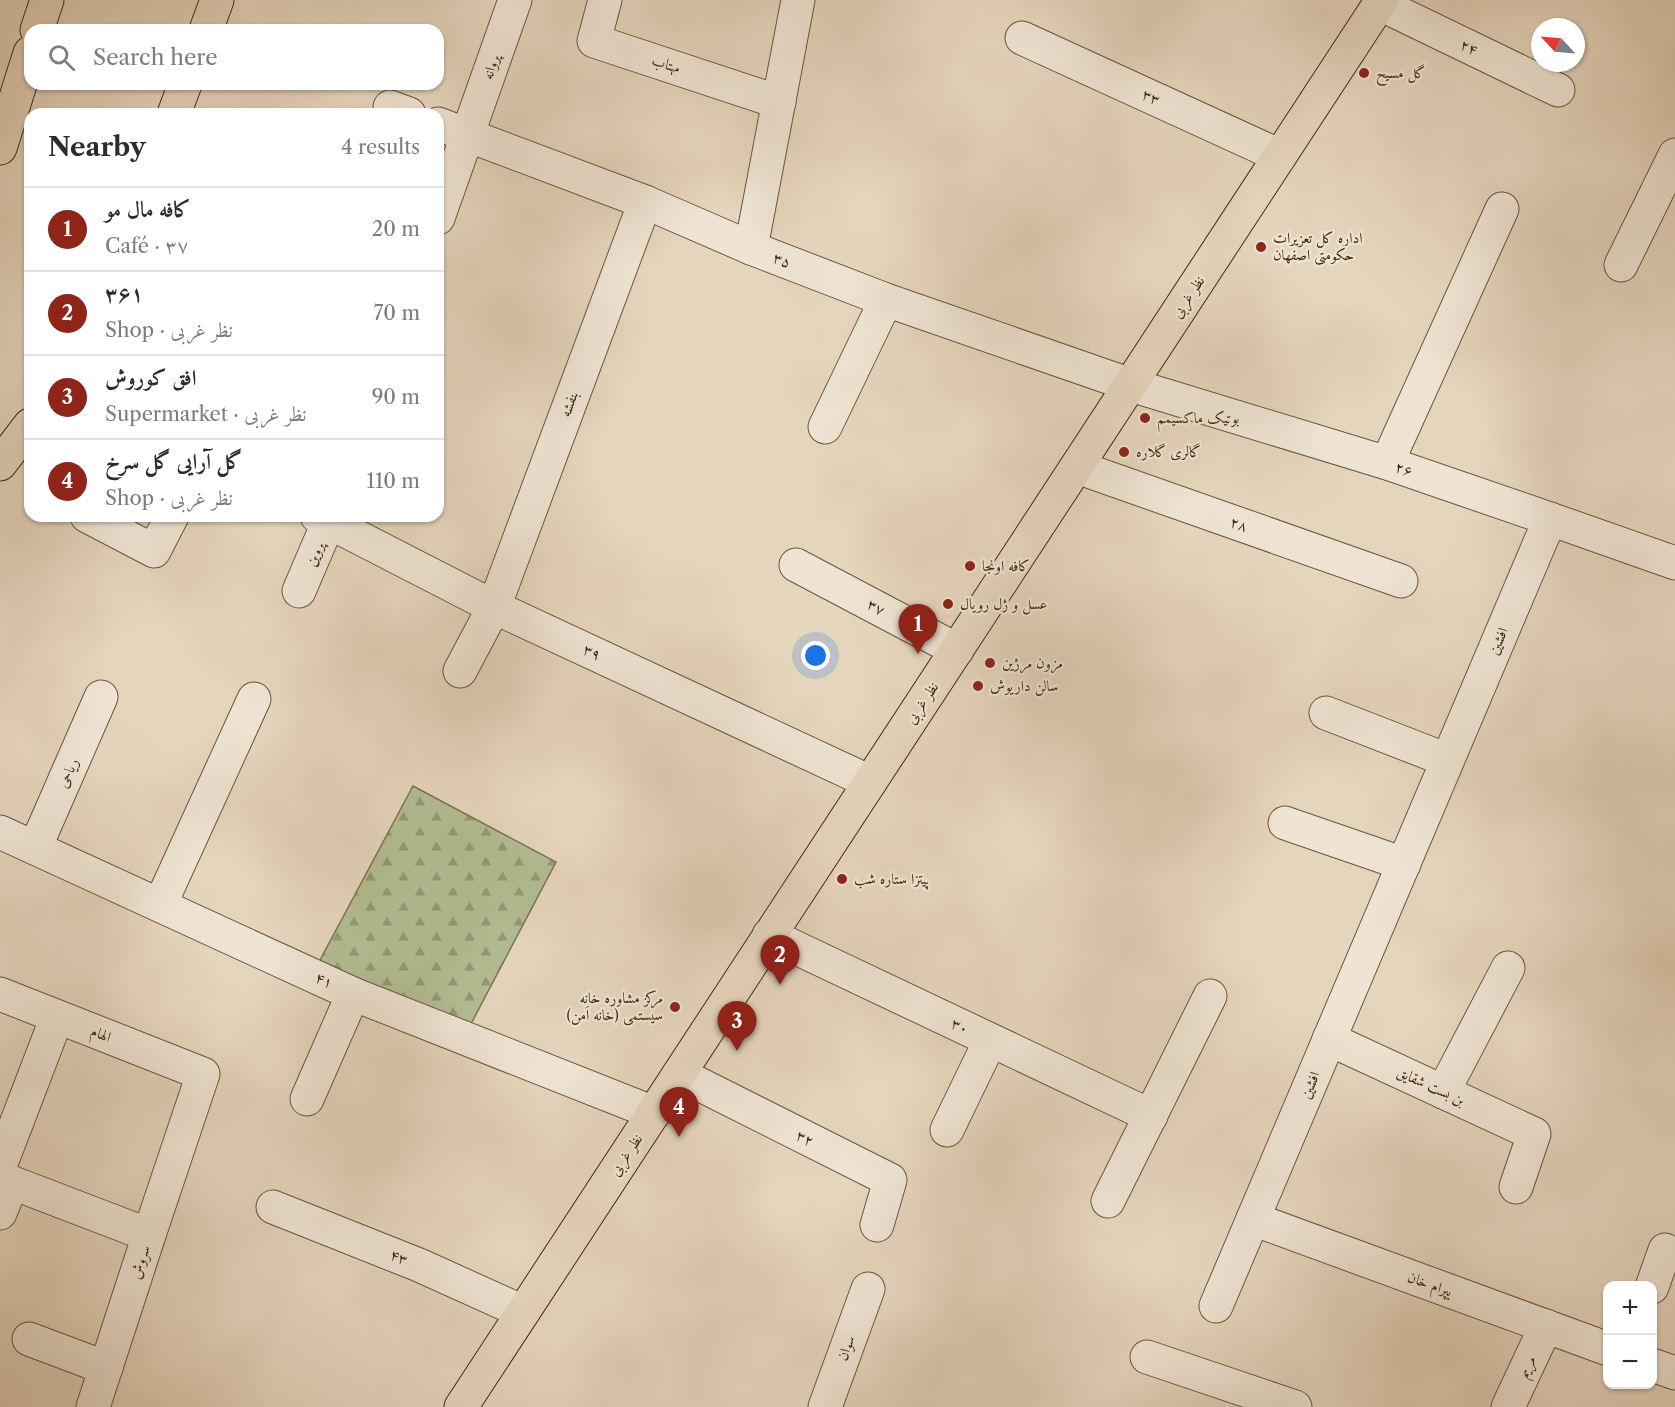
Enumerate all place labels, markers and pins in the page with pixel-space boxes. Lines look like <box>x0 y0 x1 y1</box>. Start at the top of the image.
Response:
place label: گل مسیح <box>1376 63 1425 87</box>
marker: گل مسیح <box>1357 66 1371 80</box>
place label: اداره کل تعزیرات حکومتی اصفهان <box>1273 228 1363 266</box>
marker: اداره کل تعزیرات حکومتی اصفهان <box>1254 240 1268 254</box>
place label: بوتیک ماکسیمم <box>1157 408 1240 432</box>
marker: بوتیک ماکسیمم <box>1138 411 1152 425</box>
place label: گالری گلاره <box>1136 442 1201 461</box>
marker: گالری گلاره <box>1117 445 1131 459</box>
place label: کافه اونجا <box>982 556 1030 575</box>
marker: کافه اونجا <box>963 559 977 573</box>
place label: عسل و ژل رویال <box>960 594 1048 615</box>
marker: عسل و ژل رویال <box>941 597 955 611</box>
pin: 1 <box>898 604 938 654</box>
place label: مزون مرژین <box>1002 653 1063 674</box>
marker: مزون مرژین <box>983 656 997 670</box>
place label: سالن داریوش <box>990 676 1059 696</box>
marker: سالن داریوش <box>971 679 985 693</box>
place label: پیتزا ستاره شب <box>854 869 929 890</box>
marker: پیتزا ستاره شب <box>835 872 849 886</box>
pin: 2 <box>760 936 800 985</box>
place label: مرکز مشاوره خانه سیستمی (خانه اَمن) <box>566 988 663 1026</box>
marker: مرکز مشاوره خانه سیستمی (خانه اَمن) <box>668 1000 682 1014</box>
pin: 3 <box>718 1002 756 1051</box>
pin: 4 <box>660 1088 698 1137</box>

